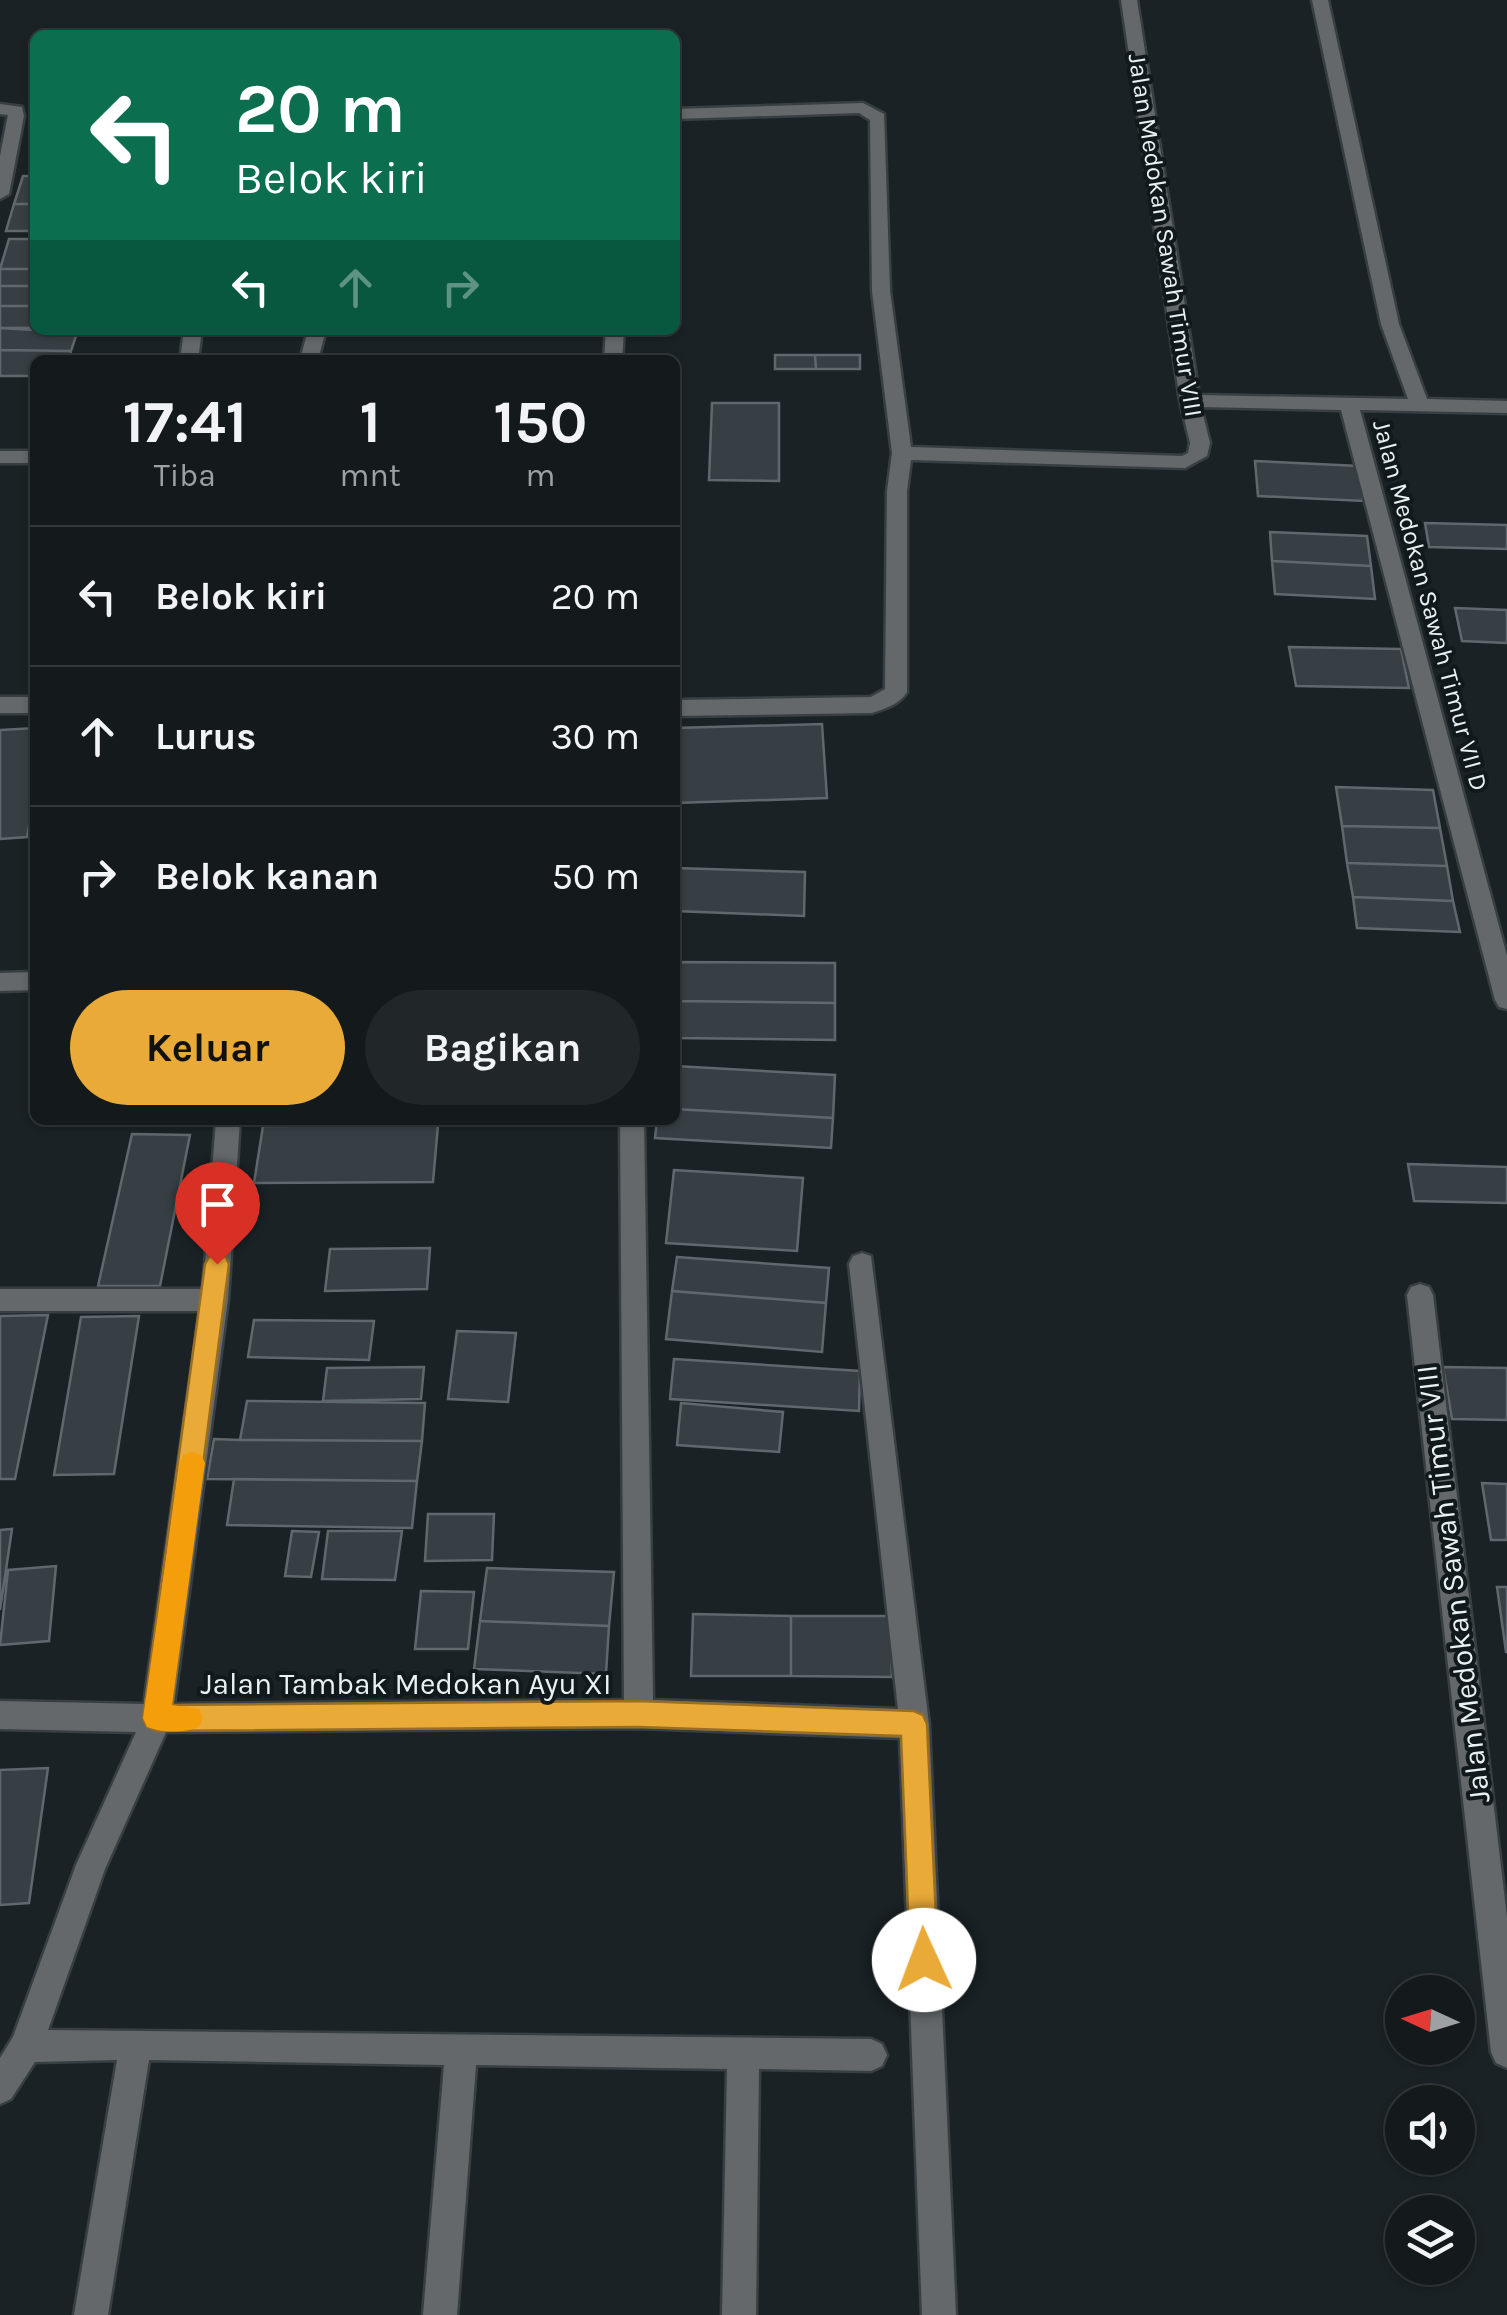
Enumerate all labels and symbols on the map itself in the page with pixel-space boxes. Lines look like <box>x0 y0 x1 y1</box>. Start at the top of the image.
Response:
street label: Jalan Medokan Sawah Timur VIII <box>1122 51 1209 419</box>
street label: Jalan Medokan Sawah Timur VII D <box>1367 417 1494 794</box>
pin <box>175 1162 260 1265</box>
street label: Jalan Medokan Sawah Timur VIII <box>1408 1363 1498 1805</box>
street label: Jalan Tambak Medokan Ayu XI <box>200 1666 612 1702</box>
position arrow <box>872 1908 976 2012</box>
north arrow <box>1385 1975 1475 2065</box>

